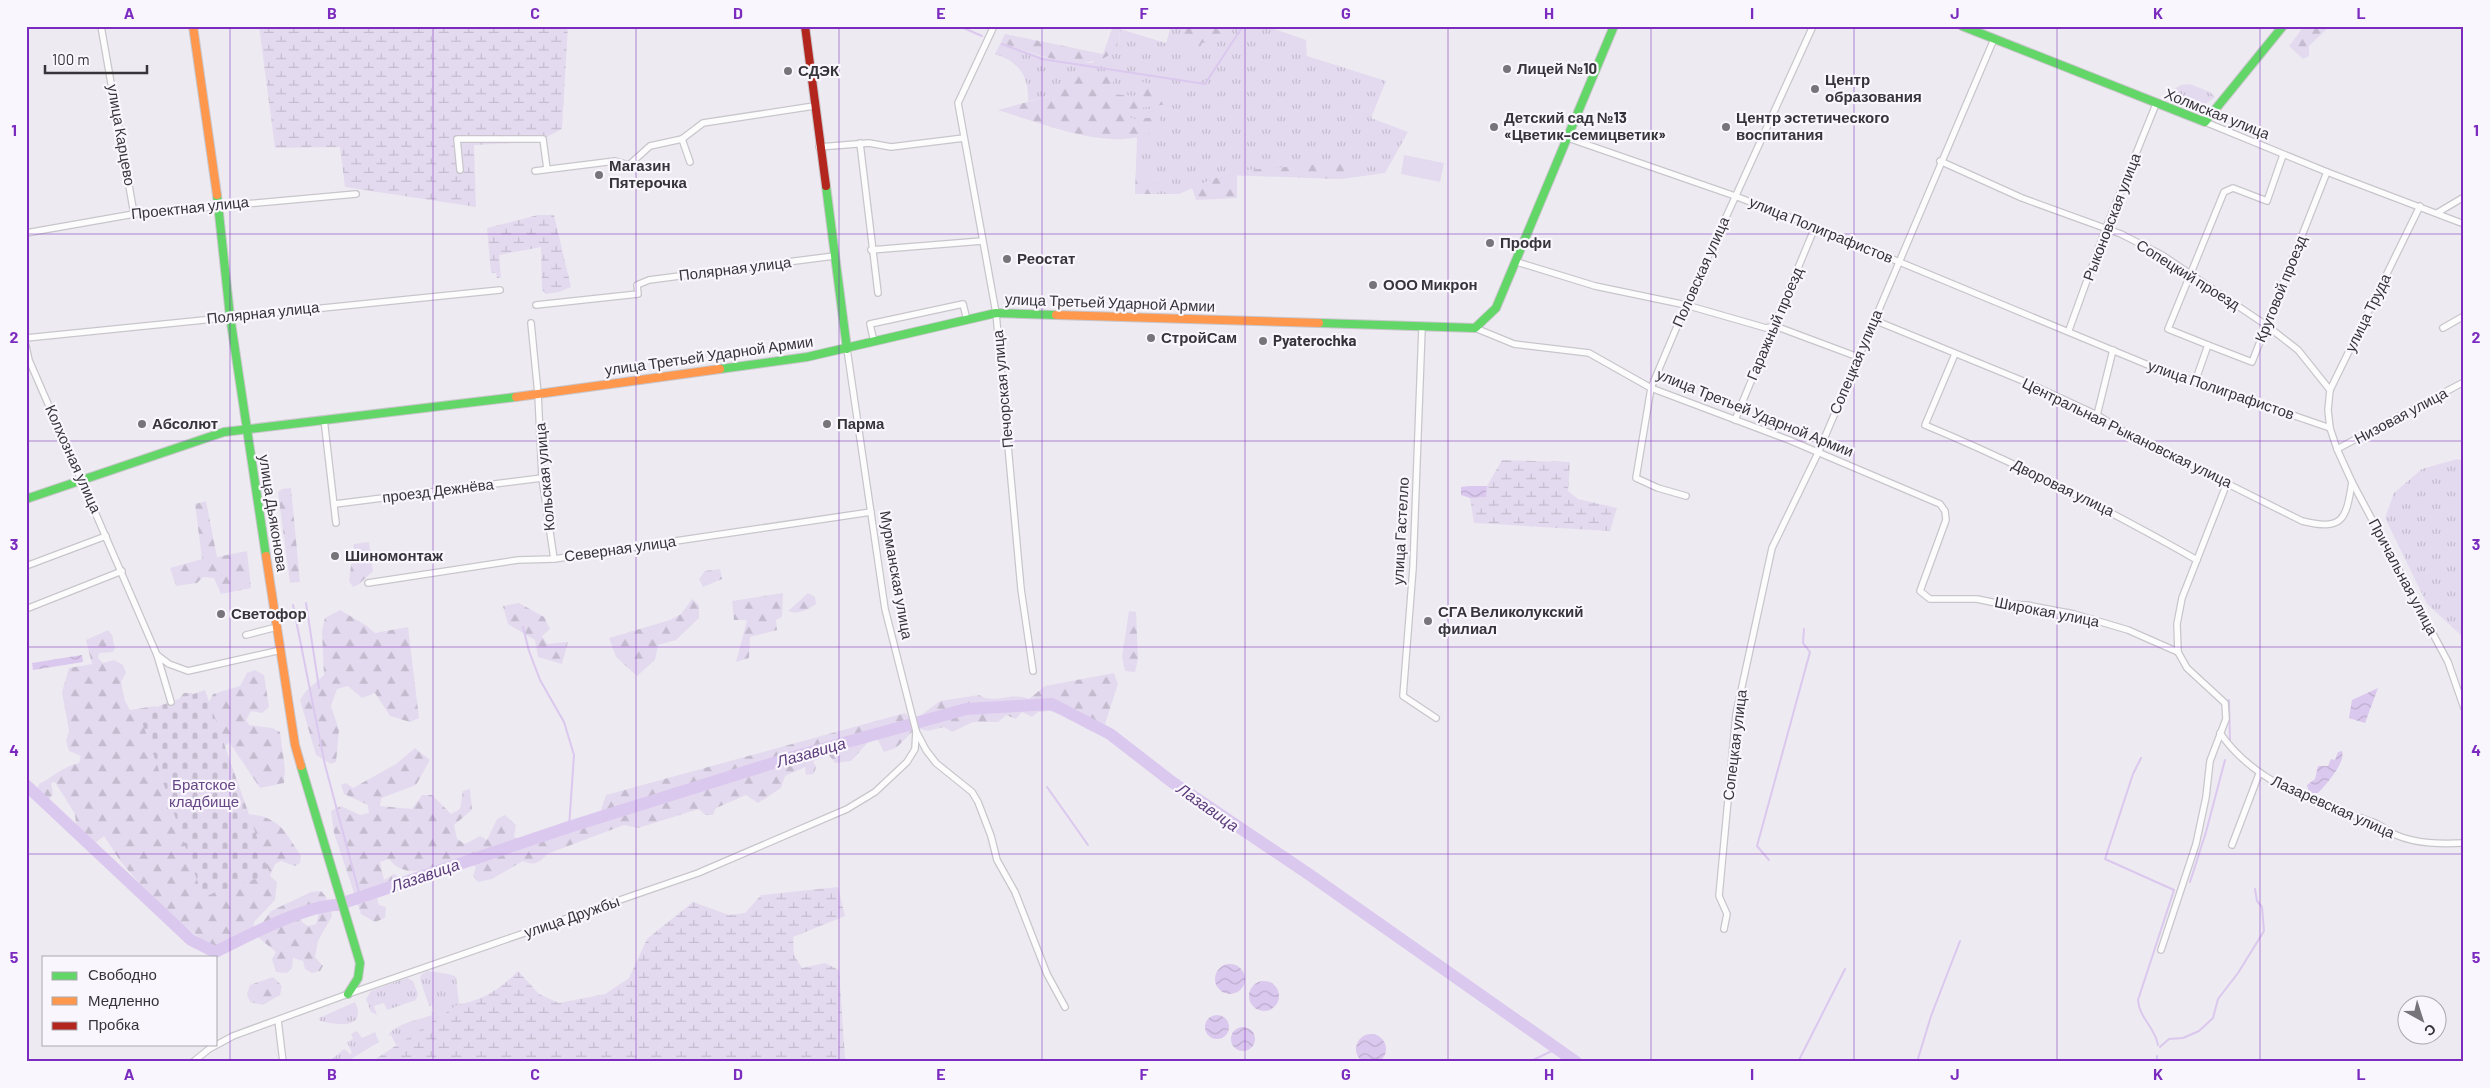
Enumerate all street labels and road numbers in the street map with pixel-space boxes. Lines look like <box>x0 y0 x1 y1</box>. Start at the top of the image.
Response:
street label: улица Карцево <box>104 83 140 187</box>
street label: Холмская улица <box>2162 84 2273 143</box>
street label: Рыконовская улица <box>2078 150 2144 283</box>
street label: Проектная улица <box>130 192 250 222</box>
street label: улица Полиграфистов <box>1747 192 1896 266</box>
street label: Половская улица <box>1668 213 1733 330</box>
street label: Круговой проезд <box>2250 232 2310 345</box>
street label: Сопецкий проезд <box>2133 235 2244 313</box>
street label: Полярная улица <box>678 252 793 284</box>
street label: Гаражный проезд <box>1742 264 1806 383</box>
street label: улица Труда <box>2340 270 2394 355</box>
street label: улица Третьей Ударной Армии <box>1005 289 1215 315</box>
street label: Полярная улица <box>206 297 321 327</box>
street label: Сопецкая улица <box>1825 306 1885 417</box>
street label: Печорская улица <box>988 329 1016 449</box>
street label: улица Третьей Ударной Армии <box>603 331 814 379</box>
street label: улица Полиграфистов <box>2146 356 2297 423</box>
street label: улица Третьей Ударной Армии <box>1654 364 1856 460</box>
street label: Центральная Рыкановская улица <box>2020 373 2236 491</box>
street label: Низовая улица <box>2351 383 2451 447</box>
street label: Колхозная улица <box>42 402 106 516</box>
street label: Кольская улица <box>530 422 558 532</box>
street label: улица Дьяконова <box>256 453 292 573</box>
street label: Дворовая улица <box>2009 455 2118 520</box>
street label: проезд Дежнёва <box>381 474 495 506</box>
street label: улица Гастелло <box>1388 477 1412 585</box>
street label: Мурманская улица <box>877 509 917 641</box>
street label: Причальная улица <box>2366 515 2442 638</box>
street label: Северная улица <box>563 531 678 565</box>
street label: Широкая улица <box>1993 592 2102 630</box>
street label: Сопецкая улица <box>1718 688 1750 801</box>
street label: Лазаревская улица <box>2269 771 2398 842</box>
street label: улица Дружбы <box>522 891 622 941</box>

